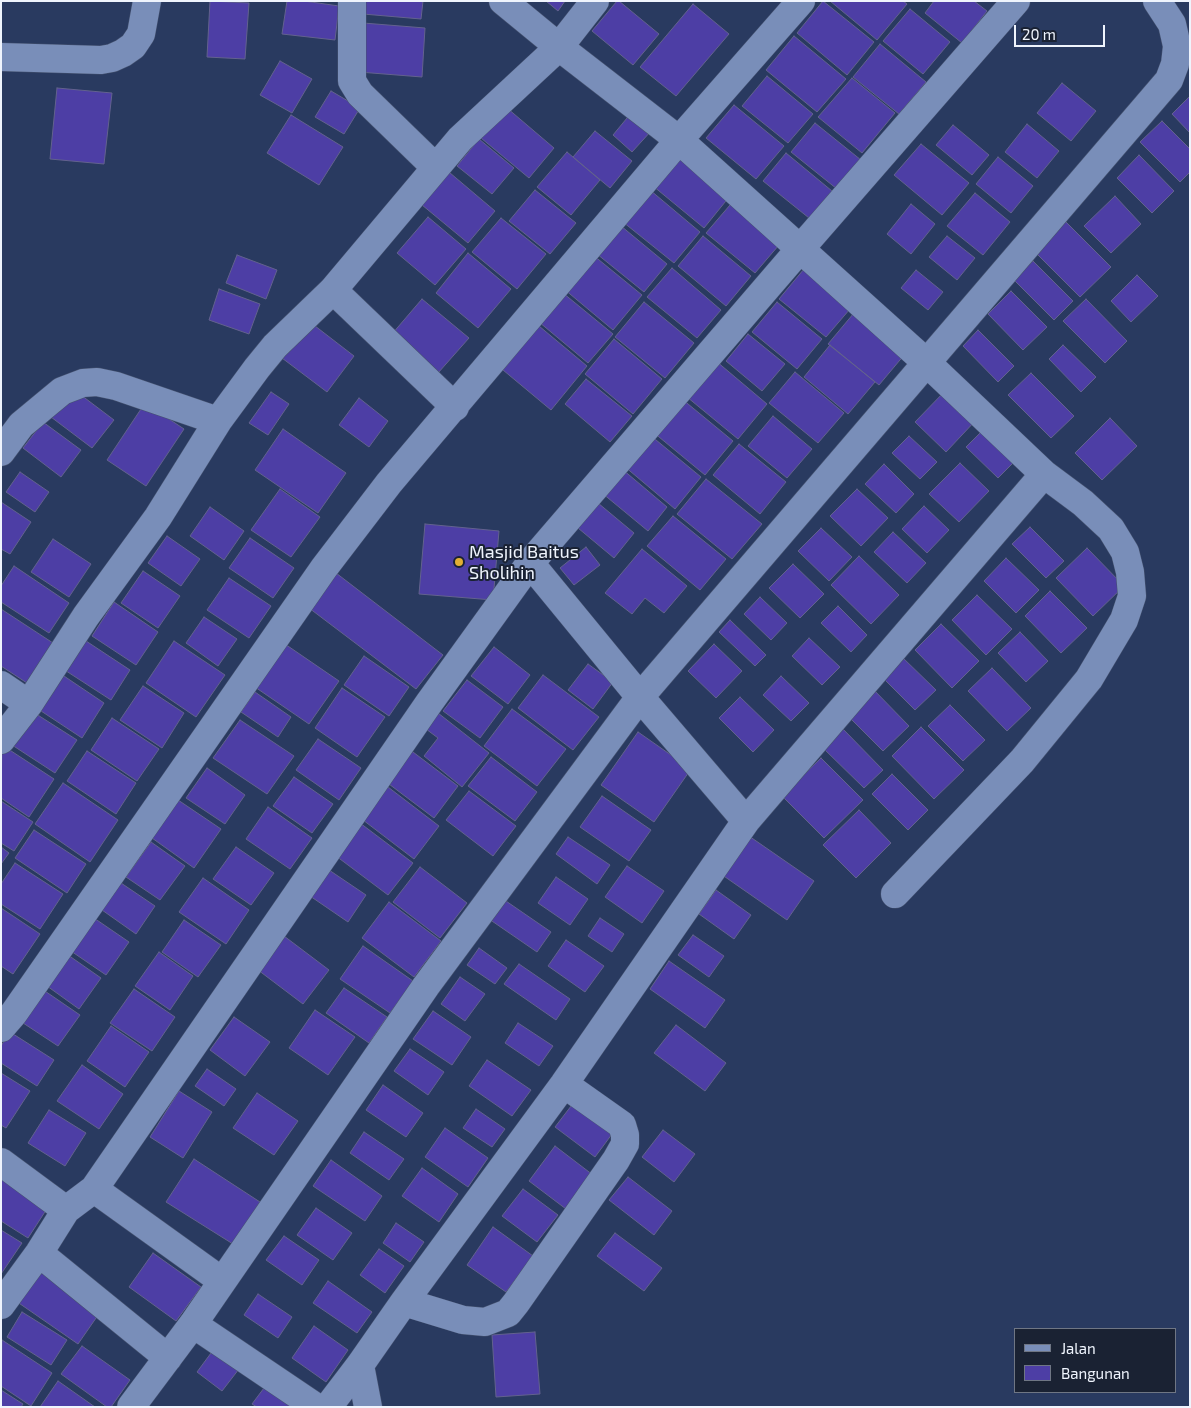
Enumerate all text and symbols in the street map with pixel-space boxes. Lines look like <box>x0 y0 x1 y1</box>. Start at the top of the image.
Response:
scale bar <box>1016 15 1107 47</box>
text: 20 m <box>1022 25 1056 43</box>
place label: Masjid Baitus Sholihin <box>469 541 579 584</box>
marker: Masjid Baitus Sholihin <box>453 556 465 568</box>
legend <box>1014 1328 1176 1393</box>
text: Jalan <box>1061 1339 1096 1357</box>
text: Bangunan <box>1061 1364 1130 1382</box>

